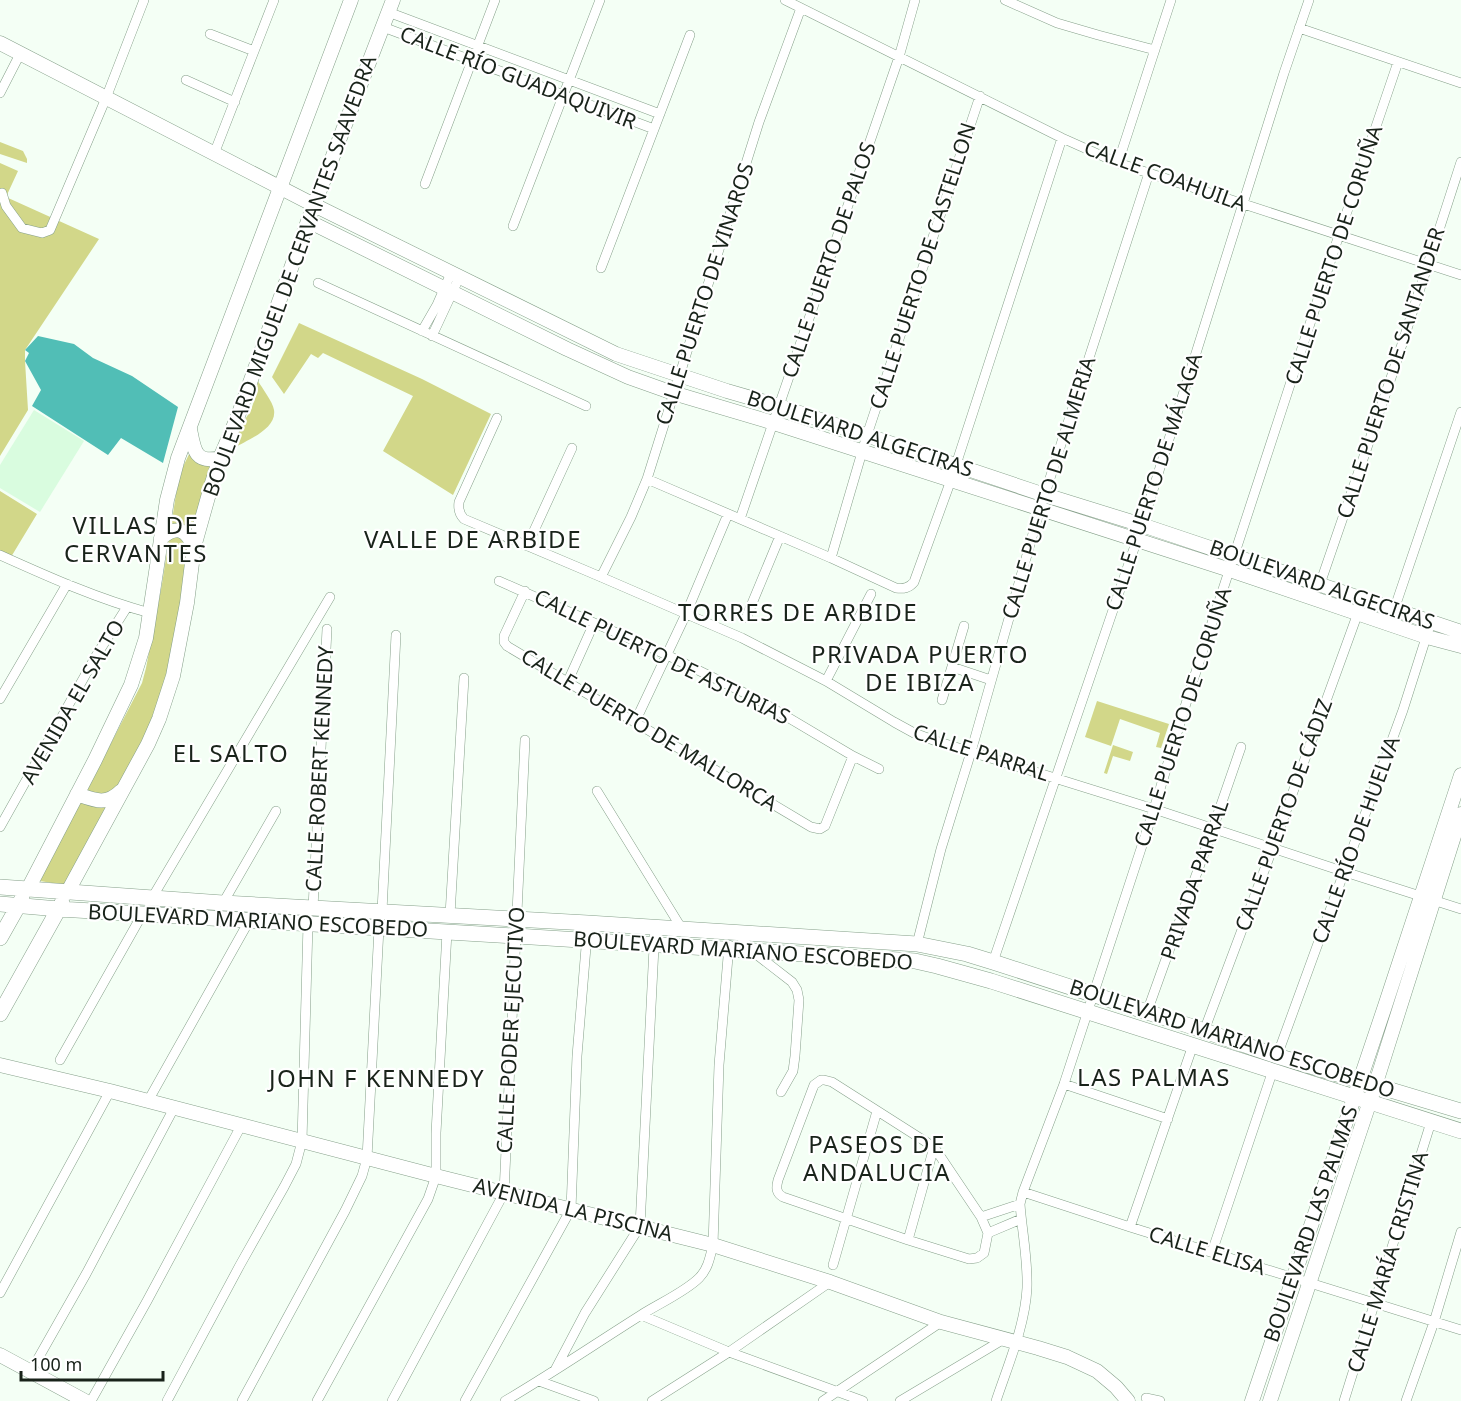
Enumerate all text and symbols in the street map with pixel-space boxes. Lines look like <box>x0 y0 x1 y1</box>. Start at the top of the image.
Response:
street label: CALLE RÍO GUADAQUIVIR <box>396 19 641 135</box>
street label: BOULEVARD MIGUEL DE CERVANTES SAAVEDRA <box>196 51 382 500</box>
street label: CALLE PUERTO DE CASTELLON <box>862 119 982 413</box>
street label: CALLE PUERTO DE CORUÑA <box>1278 121 1388 388</box>
street label: CALLE COAHUILA <box>1080 133 1251 218</box>
street label: CALLE PUERTO DE PALOS <box>774 138 882 381</box>
street label: CALLE PUERTO DE VINAROS <box>648 159 760 428</box>
street label: CALLE PUERTO DE SANTANDER <box>1330 223 1450 522</box>
street label: CALLE PUERTO DE MÁLAGA <box>1098 349 1208 614</box>
street label: CALLE PUERTO DE ALMERIA <box>995 353 1102 622</box>
street label: BOULEVARD ALGECIRAS <box>744 383 977 483</box>
district label: VILLAS DE CERVANTES <box>64 508 208 569</box>
district label: VALLE DE ARBIDE <box>364 522 582 555</box>
street label: BOULEVARD ALGECIRAS <box>1206 532 1439 636</box>
street label: CALLE PUERTO DE ASTURIAS <box>530 582 795 730</box>
street label: CALLE PUERTO DE CORUÑA <box>1127 583 1237 850</box>
district label: TORRES DE ARBIDE <box>678 595 918 628</box>
street label: AVENIDA EL SALTO <box>14 614 131 789</box>
district label: PRIVADA PUERTO DE IBIZA <box>811 637 1029 698</box>
street label: CALLE PUERTO DE MALLORCA <box>516 641 783 817</box>
street label: CALLE ROBERT KENNEDY <box>299 645 339 893</box>
street label: CALLE PUERTO DE CÁDIZ <box>1228 695 1338 935</box>
street label: CALLE PARRAL <box>910 717 1053 787</box>
street label: CALLE RÍO DE HUELVA <box>1305 732 1406 947</box>
district label: EL SALTO <box>173 736 289 769</box>
street label: PRIVADA PARRAL <box>1154 796 1235 963</box>
street label: BOULEVARD MARIANO ESCOBEDO <box>87 897 429 943</box>
street label: CALLE PODER EJECUTIVO <box>490 906 530 1154</box>
street label: BOULEVARD MARIANO ESCOBEDO <box>572 924 914 976</box>
street label: BOULEVARD MARIANO ESCOBEDO <box>1066 972 1399 1104</box>
district label: LAS PALMAS <box>1077 1060 1231 1093</box>
district label: JOHN F KENNEDY <box>267 1061 485 1094</box>
street label: BOULEVARD LAS PALMAS <box>1256 1102 1364 1346</box>
district label: PASEOS DE ANDALUCIA <box>803 1127 951 1188</box>
street label: CALLE MARÍA CRISTINA <box>1340 1147 1434 1376</box>
street label: AVENIDA LA PISCINA <box>471 1171 677 1248</box>
street label: CALLE ELISA <box>1146 1219 1270 1281</box>
scale bar <box>21 1344 164 1382</box>
text: 100 m <box>30 1352 82 1376</box>

